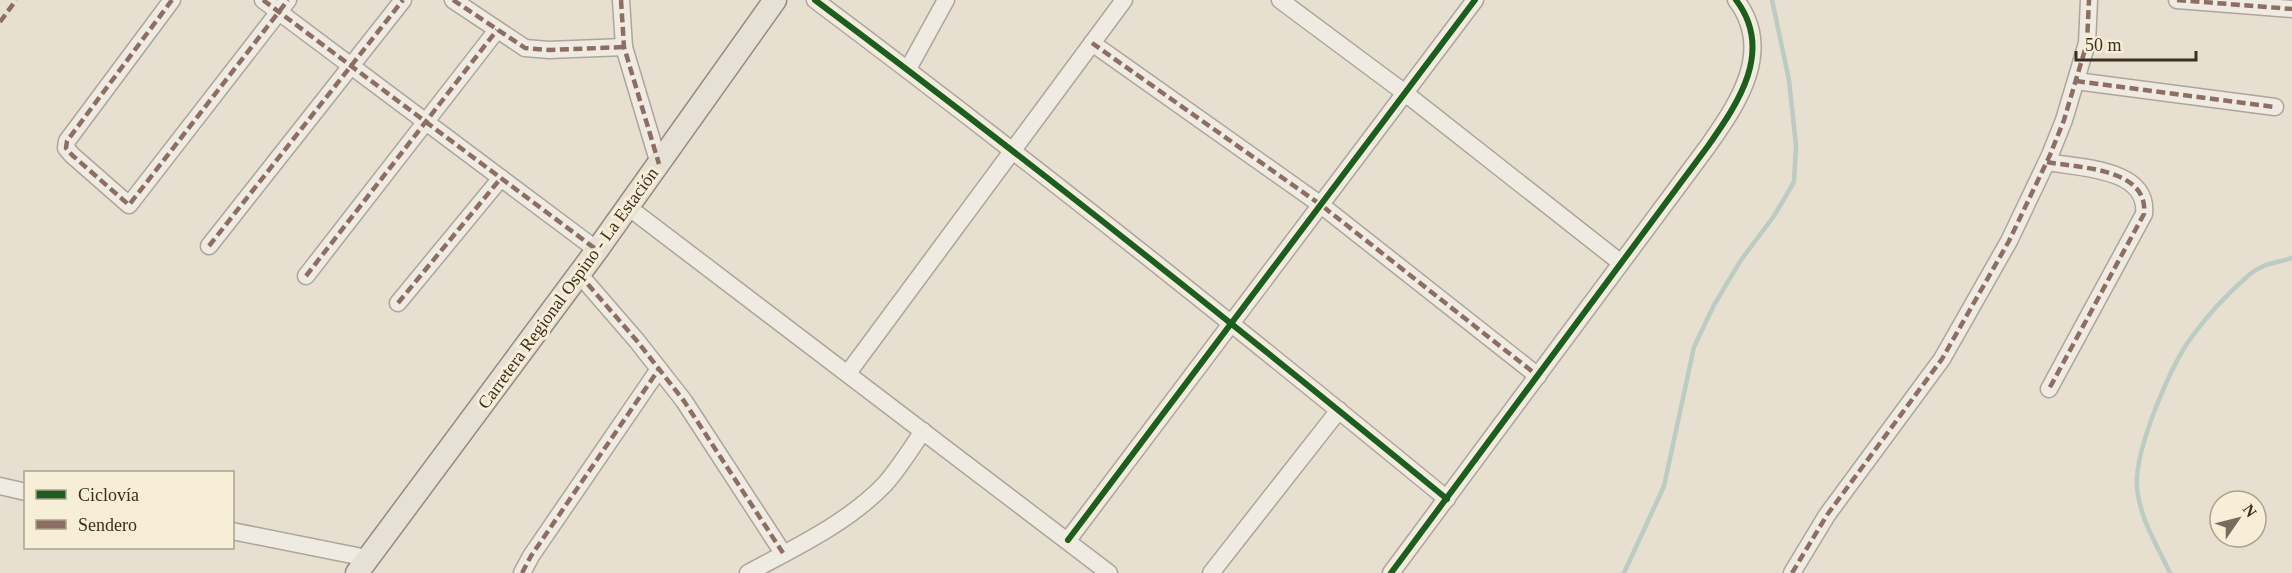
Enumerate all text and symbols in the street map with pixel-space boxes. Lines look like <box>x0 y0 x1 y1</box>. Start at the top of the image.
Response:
scale bar <box>2076 24 2196 62</box>
text: 50 m <box>2085 35 2122 55</box>
street label: Carretera Regional Ospino - La Estación <box>474 163 662 413</box>
legend <box>24 471 234 549</box>
text: Ciclovía <box>78 485 139 505</box>
north arrow <box>2208 489 2268 549</box>
text: N <box>2240 501 2260 521</box>
text: Sendero <box>78 515 137 535</box>

